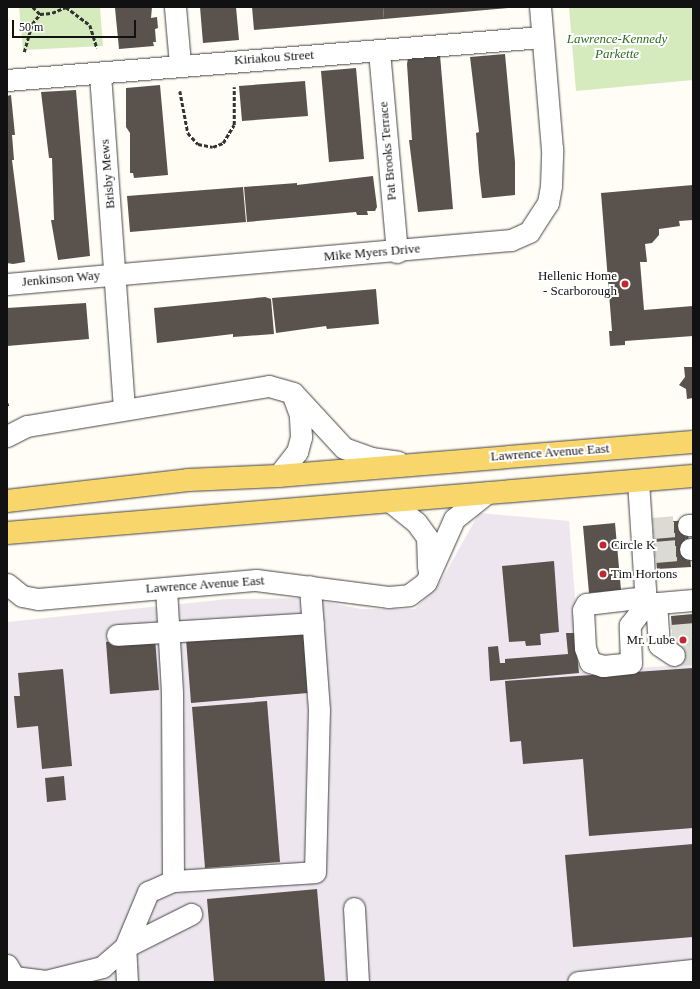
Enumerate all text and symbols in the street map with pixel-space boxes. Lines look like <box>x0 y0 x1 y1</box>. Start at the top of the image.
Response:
scale bar <box>14 12 138 38</box>
text: 50 m <box>19 20 43 34</box>
park label: Lawrence-Kennedy Parkette <box>567 32 667 63</box>
street label: Kiriakou Street <box>234 47 314 69</box>
street label: Pat Brooks Terrace <box>376 101 400 201</box>
street label: Brisby Mews <box>97 139 119 209</box>
street label: Mike Myers Drive <box>323 241 421 265</box>
street label: Jenkinson Way <box>21 268 101 290</box>
place label: Hellenic Home - Scarborough <box>538 269 617 300</box>
marker: Hellenic Home - Scarborough <box>620 279 630 289</box>
street label: Lawrence Avenue East <box>490 441 610 465</box>
place label: Circle K <box>611 537 655 553</box>
marker: Circle K <box>598 540 608 550</box>
place label: Tim Hortons <box>611 566 677 582</box>
marker: Tim Hortons <box>598 569 608 579</box>
street label: Lawrence Avenue East <box>145 573 265 597</box>
place label: Mr. Lube <box>627 632 675 648</box>
marker: Mr. Lube <box>678 635 688 645</box>

